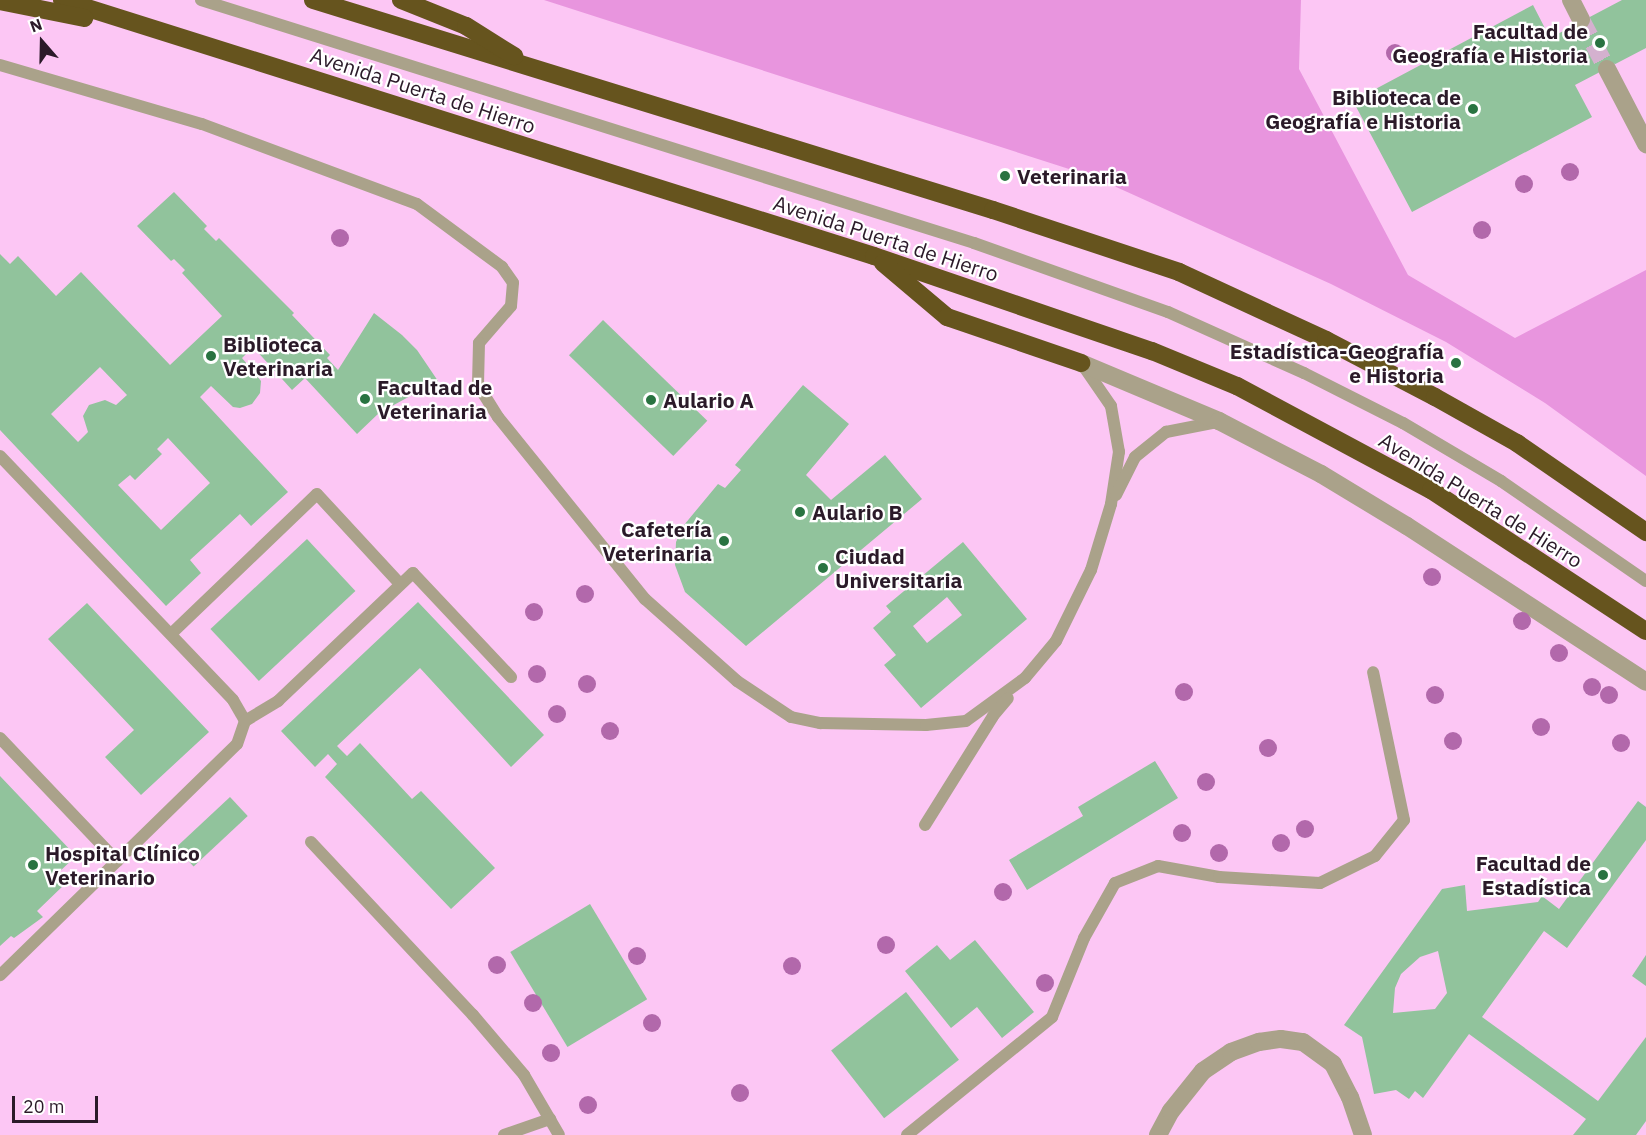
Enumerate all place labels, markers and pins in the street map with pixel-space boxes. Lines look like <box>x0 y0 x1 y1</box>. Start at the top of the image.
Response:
place label: Facultad de Geografía e Historia <box>1392 18 1588 68</box>
marker: Facultad de Geografía e Historia <box>1593 36 1607 50</box>
place label: Biblioteca de Geografía e Historia <box>1265 84 1461 134</box>
marker: Biblioteca de Geografía e Historia <box>1466 102 1480 116</box>
place label: Veterinaria <box>1017 163 1127 189</box>
marker: Veterinaria <box>998 169 1012 183</box>
place label: Biblioteca Veterinaria <box>223 331 333 381</box>
place label: Estadística-Geografía e Historia <box>1230 338 1444 388</box>
marker: Biblioteca Veterinaria <box>204 349 218 363</box>
marker: Estadística-Geografía e Historia <box>1449 356 1463 370</box>
place label: Facultad de Veterinaria <box>377 374 492 424</box>
place label: Aulario A <box>663 387 754 413</box>
marker: Facultad de Veterinaria <box>358 392 372 406</box>
marker: Aulario A <box>644 393 658 407</box>
place label: Aulario B <box>812 499 903 525</box>
marker: Aulario B <box>793 505 807 519</box>
place label: Cafetería Veterinaria <box>602 516 712 566</box>
marker: Cafetería Veterinaria <box>717 534 731 548</box>
place label: Ciudad Universitaria <box>835 543 963 593</box>
marker: Ciudad Universitaria <box>816 561 830 575</box>
place label: Hospital Clínico Veterinario <box>45 840 200 890</box>
place label: Facultad de Estadística <box>1476 850 1591 900</box>
marker: Hospital Clínico Veterinario <box>26 858 40 872</box>
marker: Facultad de Estadística <box>1596 868 1610 882</box>

